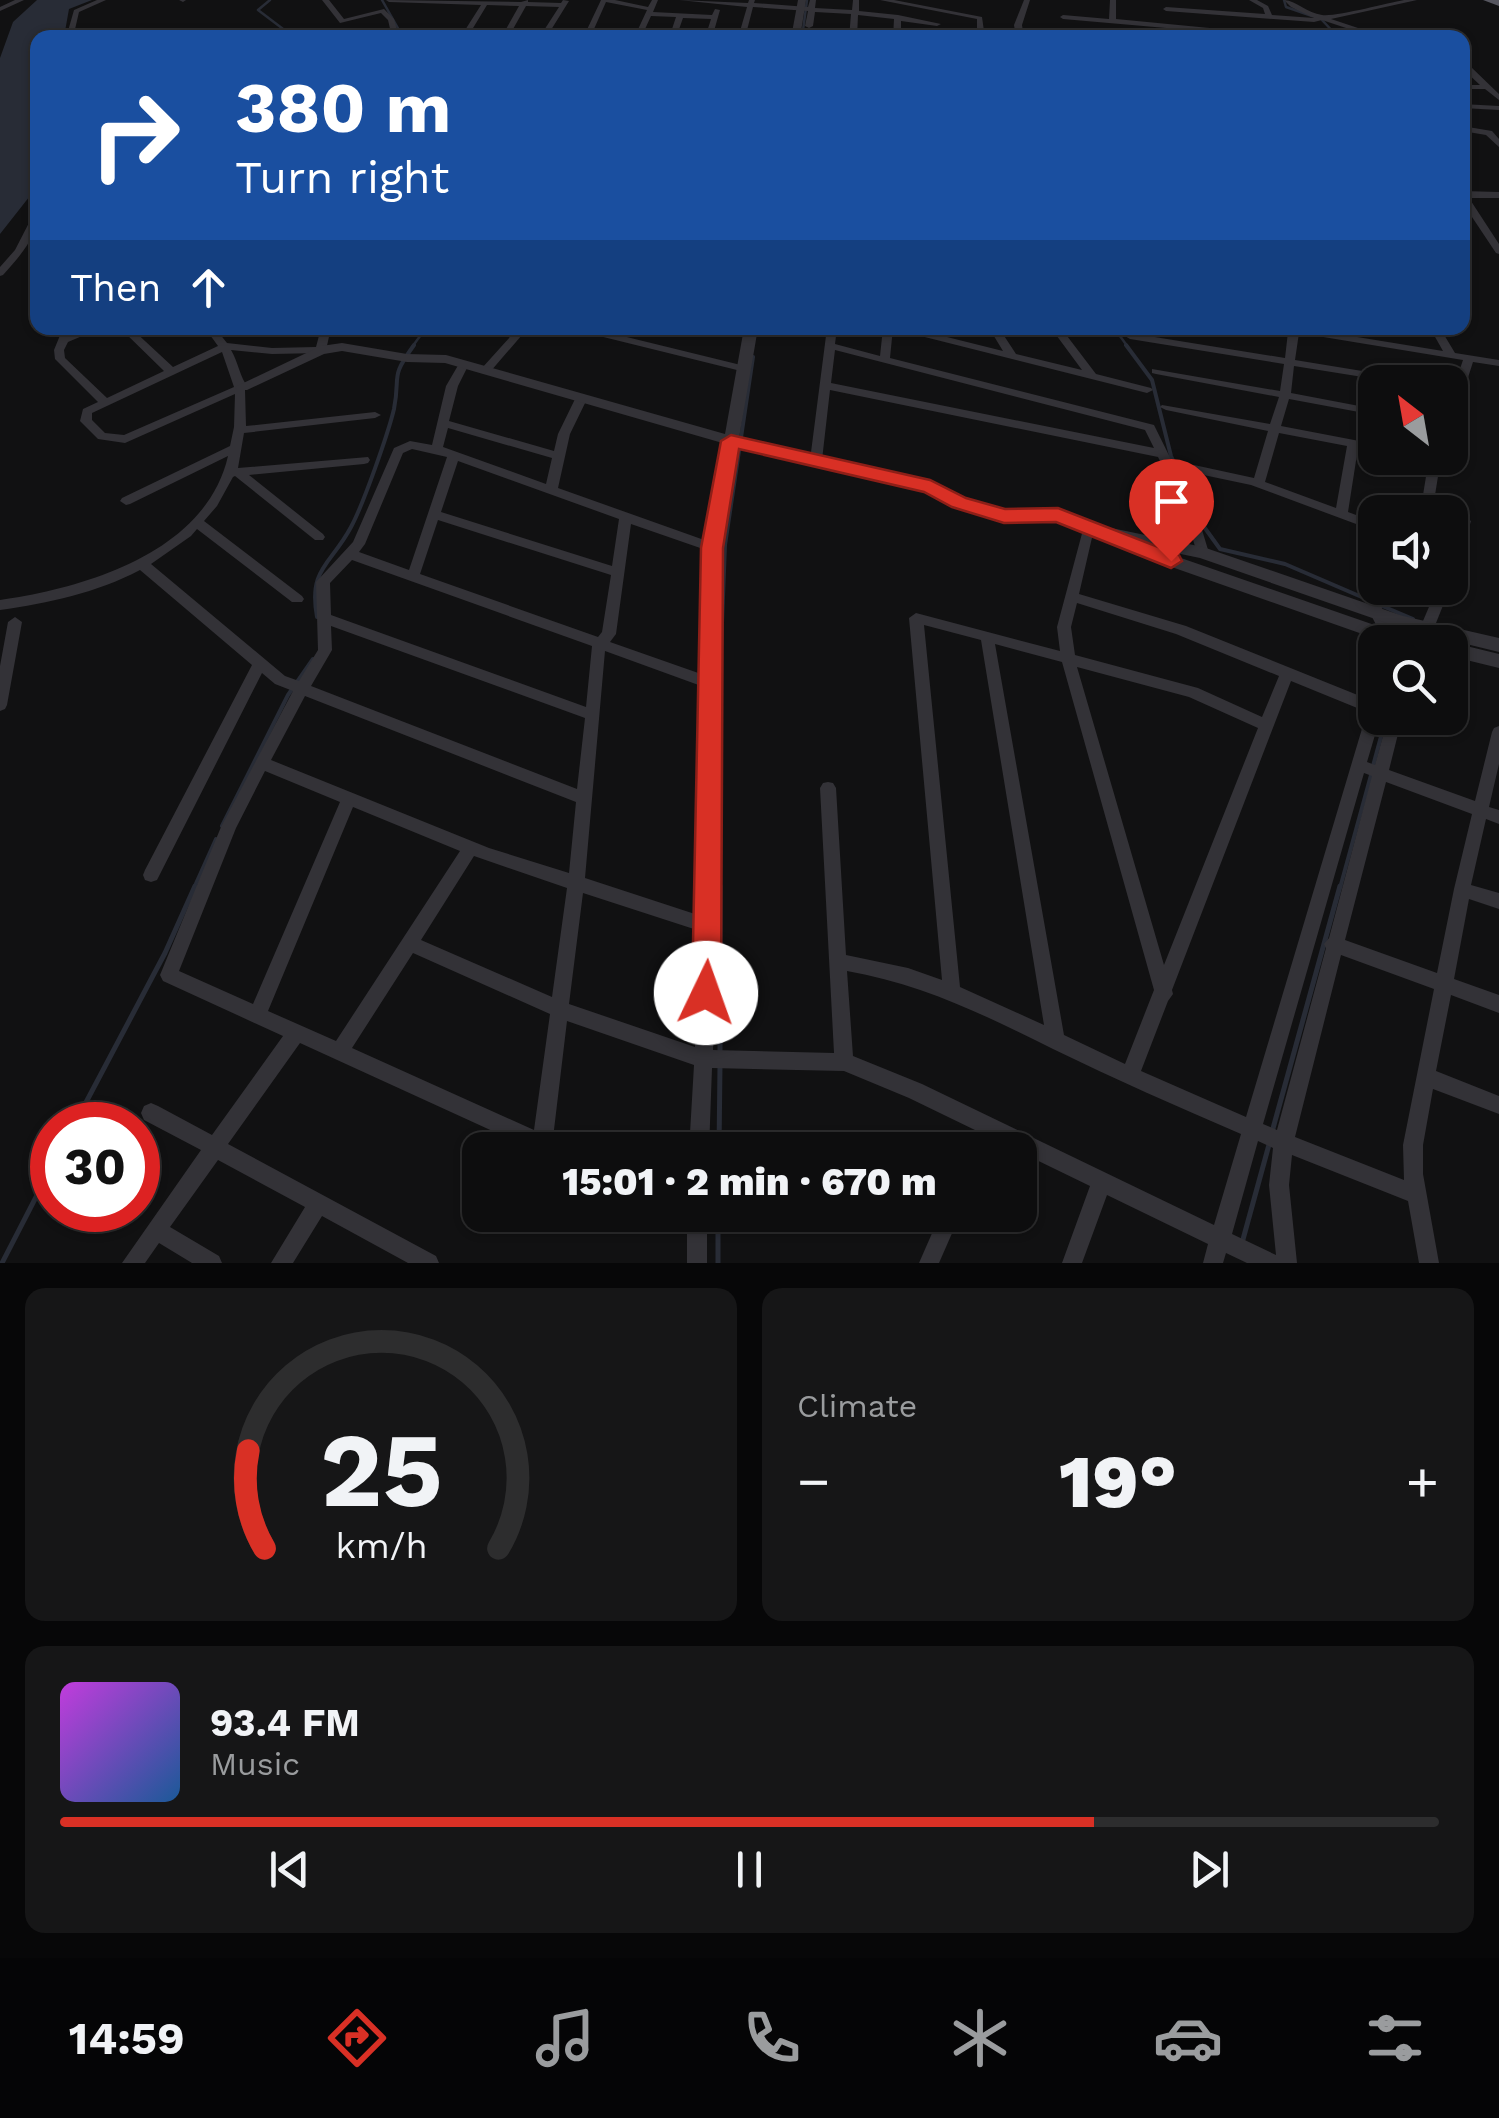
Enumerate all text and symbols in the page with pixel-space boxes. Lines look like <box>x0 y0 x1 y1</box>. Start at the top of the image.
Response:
text: 380 m <box>235 67 451 149</box>
icon: right <box>70 70 200 200</box>
text: Turn right <box>235 151 449 204</box>
icon: ahead <box>181 260 236 315</box>
text: Then <box>70 266 161 310</box>
north arrow <box>1358 365 1468 475</box>
map controls <box>1358 365 1468 735</box>
pin <box>1129 459 1214 562</box>
icon: arrive <box>1144 474 1199 529</box>
button: sound <box>1358 495 1468 605</box>
button: search <box>1358 625 1468 735</box>
position arrow <box>654 941 758 1045</box>
speed limit sign: 30 <box>30 1102 160 1232</box>
text: 15:01 · 2 min · 670 m <box>562 1160 937 1204</box>
text: Climate <box>797 1387 917 1425</box>
text: 25 <box>320 1409 442 1531</box>
text: 19° <box>1059 1437 1177 1525</box>
text: − <box>797 1449 830 1513</box>
text: + <box>1406 1449 1439 1513</box>
text: km/h <box>335 1525 427 1567</box>
text: 93.4 FM <box>210 1701 360 1745</box>
text: Music <box>210 1745 300 1783</box>
icon: previous <box>262 1842 317 1897</box>
icon: pause <box>722 1842 777 1897</box>
icon: next <box>1182 1842 1237 1897</box>
icon: directions <box>322 2003 392 2073</box>
icon: music <box>530 2003 600 2073</box>
icon: phone <box>737 2003 807 2073</box>
icon: climate <box>945 2003 1015 2073</box>
icon: car <box>1153 2003 1223 2073</box>
icon: filters <box>1360 2003 1430 2073</box>
text: 14:59 <box>69 2012 185 2065</box>

